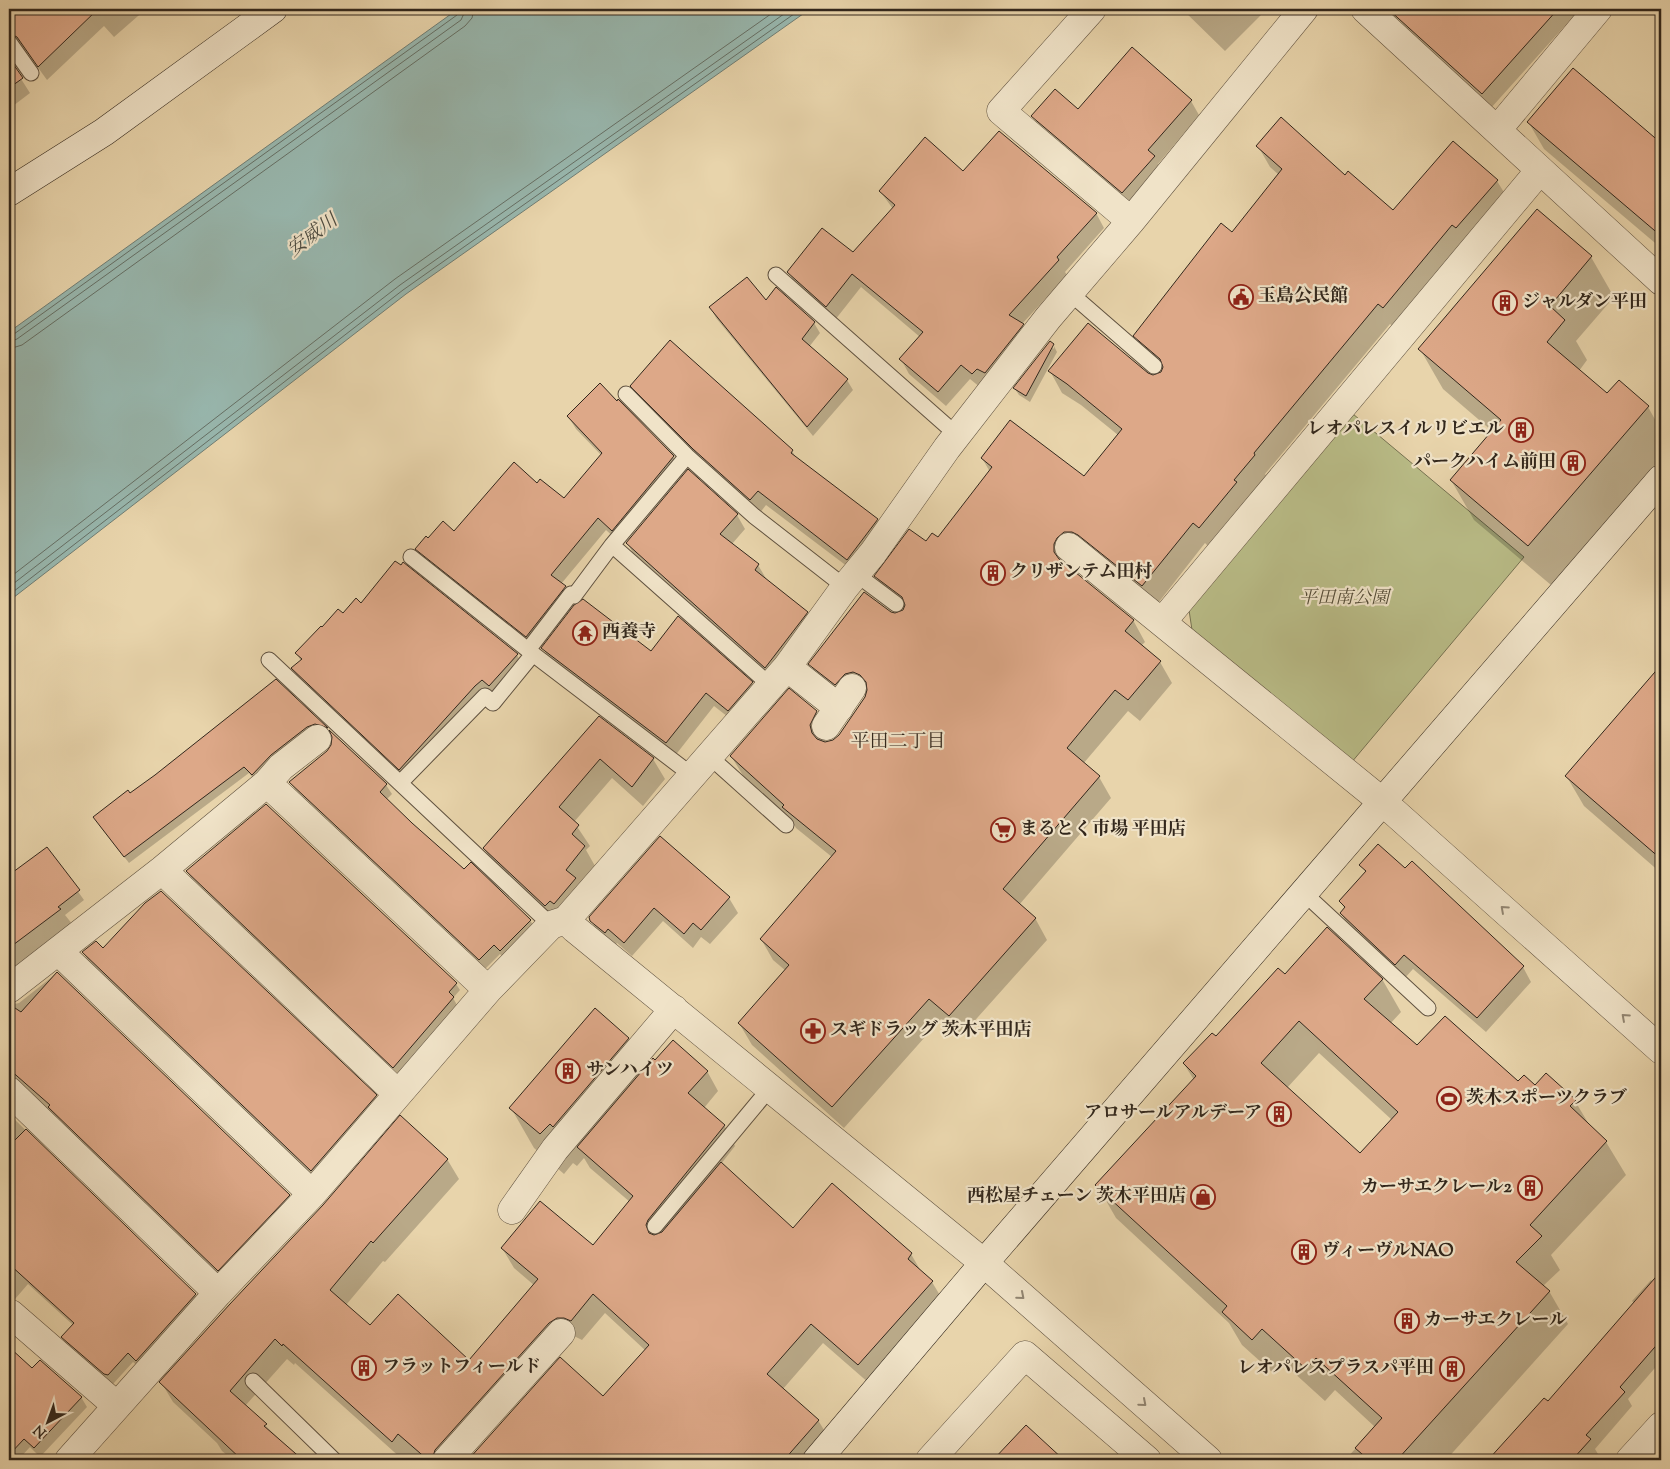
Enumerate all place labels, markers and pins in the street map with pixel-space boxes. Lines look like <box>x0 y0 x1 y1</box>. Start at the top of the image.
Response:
public building icon: 玉島公民館 <box>1228 284 1254 310</box>
place label: 玉島公民館 <box>1258 284 1348 310</box>
building icon: ジャルダン平田 <box>1492 290 1518 316</box>
place label: ジャルダン平田 <box>1522 290 1647 316</box>
place label: レオパレスイルリビエル <box>1307 417 1504 443</box>
building icon: レオパレスイルリビエル <box>1508 417 1534 443</box>
place label: パークハイム前田 <box>1413 450 1556 476</box>
building icon: パークハイム前田 <box>1560 450 1586 476</box>
building icon: クリザンテム田村 <box>980 560 1006 586</box>
place label: クリザンテム田村 <box>1010 560 1152 586</box>
temple icon: 西養寺 <box>572 620 598 646</box>
place label: 西養寺 <box>602 620 656 646</box>
supermarket icon: まるとく市場 平田店 <box>990 817 1016 843</box>
place label: まるとく市場 平田店 <box>1020 817 1186 843</box>
pharmacy icon: スギドラッグ 茨木平田店 <box>800 1018 826 1044</box>
place label: スギドラッグ 茨木平田店 <box>830 1018 1031 1044</box>
building icon: サンハイツ <box>555 1058 581 1084</box>
place label: サンハイツ <box>586 1058 674 1084</box>
sports icon: 茨木スポーツクラブ <box>1436 1086 1462 1112</box>
place label: 茨木スポーツクラブ <box>1466 1086 1627 1112</box>
place label: アロサールアルデーア <box>1084 1101 1262 1127</box>
building icon: アロサールアルデーア <box>1266 1101 1292 1127</box>
place label: カーサエクレール2 <box>1361 1175 1513 1201</box>
building icon: カーサエクレール2 <box>1517 1175 1543 1201</box>
place label: 西松屋チェーン 茨木平田店 <box>967 1184 1186 1210</box>
shop icon: 西松屋チェーン 茨木平田店 <box>1190 1184 1216 1210</box>
building icon: ヴィーヴルNAO <box>1291 1239 1317 1265</box>
place label: ヴィーヴルNAO <box>1322 1239 1454 1265</box>
building icon: カーサエクレール <box>1394 1308 1420 1334</box>
place label: カーサエクレール <box>1424 1308 1567 1334</box>
building icon: フラットフィールド <box>351 1355 377 1381</box>
place label: フラットフィールド <box>382 1355 541 1381</box>
place label: レオパレスプラスパ平田 <box>1237 1356 1434 1382</box>
building icon: レオパレスプラスパ平田 <box>1439 1356 1465 1382</box>

